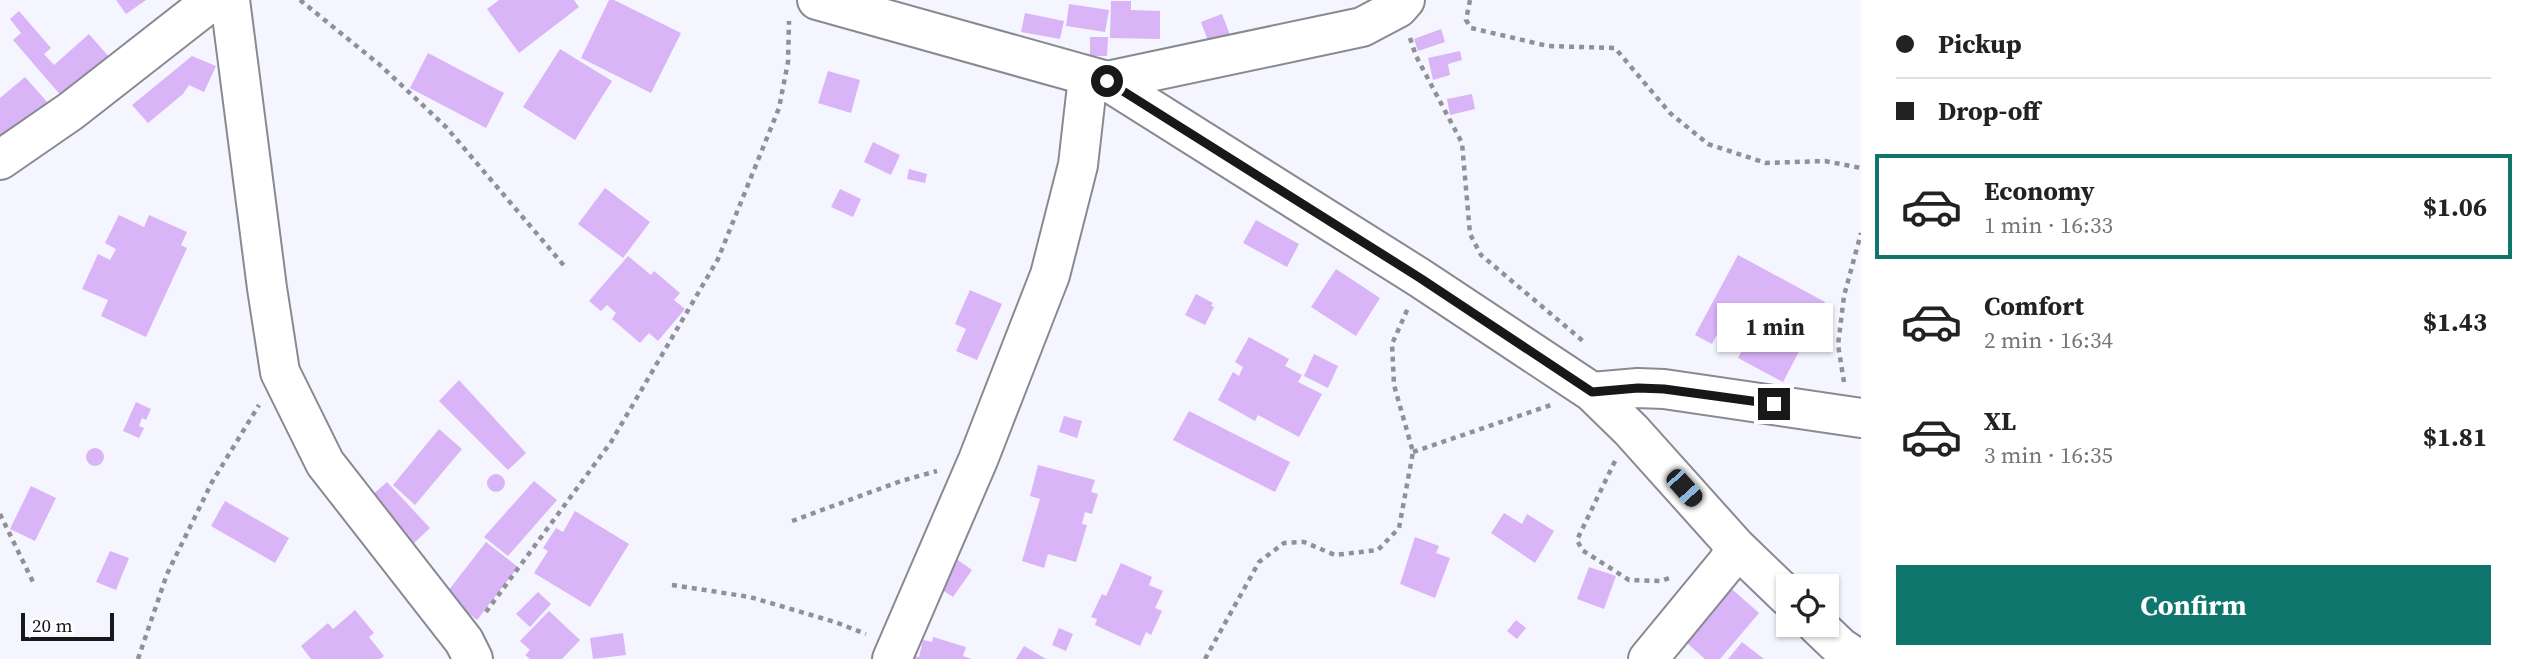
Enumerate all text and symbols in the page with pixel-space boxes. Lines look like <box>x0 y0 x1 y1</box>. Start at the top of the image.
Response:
text: Pickup <box>1938 26 2022 62</box>
route start <box>1091 65 1123 97</box>
text: Drop-off <box>1938 93 2040 129</box>
text: Economy <box>1984 173 2095 209</box>
icon: car <box>1900 175 1963 238</box>
text: $1.06 <box>2423 189 2487 225</box>
text: 1 min · 16:33 <box>1984 209 2113 241</box>
text: Comfort <box>1984 288 2084 324</box>
icon: car <box>1900 290 1963 353</box>
callout: 1 min <box>1716 302 1832 352</box>
text: $1.43 <box>2423 304 2487 340</box>
text: 1 min <box>1745 311 1805 343</box>
text: 2 min · 16:34 <box>1984 324 2113 356</box>
route end <box>1758 388 1790 420</box>
text: XL <box>1984 403 2016 439</box>
icon: car <box>1900 405 1963 468</box>
text: $1.81 <box>2423 419 2487 455</box>
text: 3 min · 16:35 <box>1984 439 2113 471</box>
car <box>1663 465 1706 511</box>
button: Confirm <box>1896 565 2491 645</box>
map controls <box>1776 574 1839 637</box>
button: locate <box>1776 574 1839 637</box>
scale bar <box>21 610 114 642</box>
text: 20 m <box>32 612 73 638</box>

